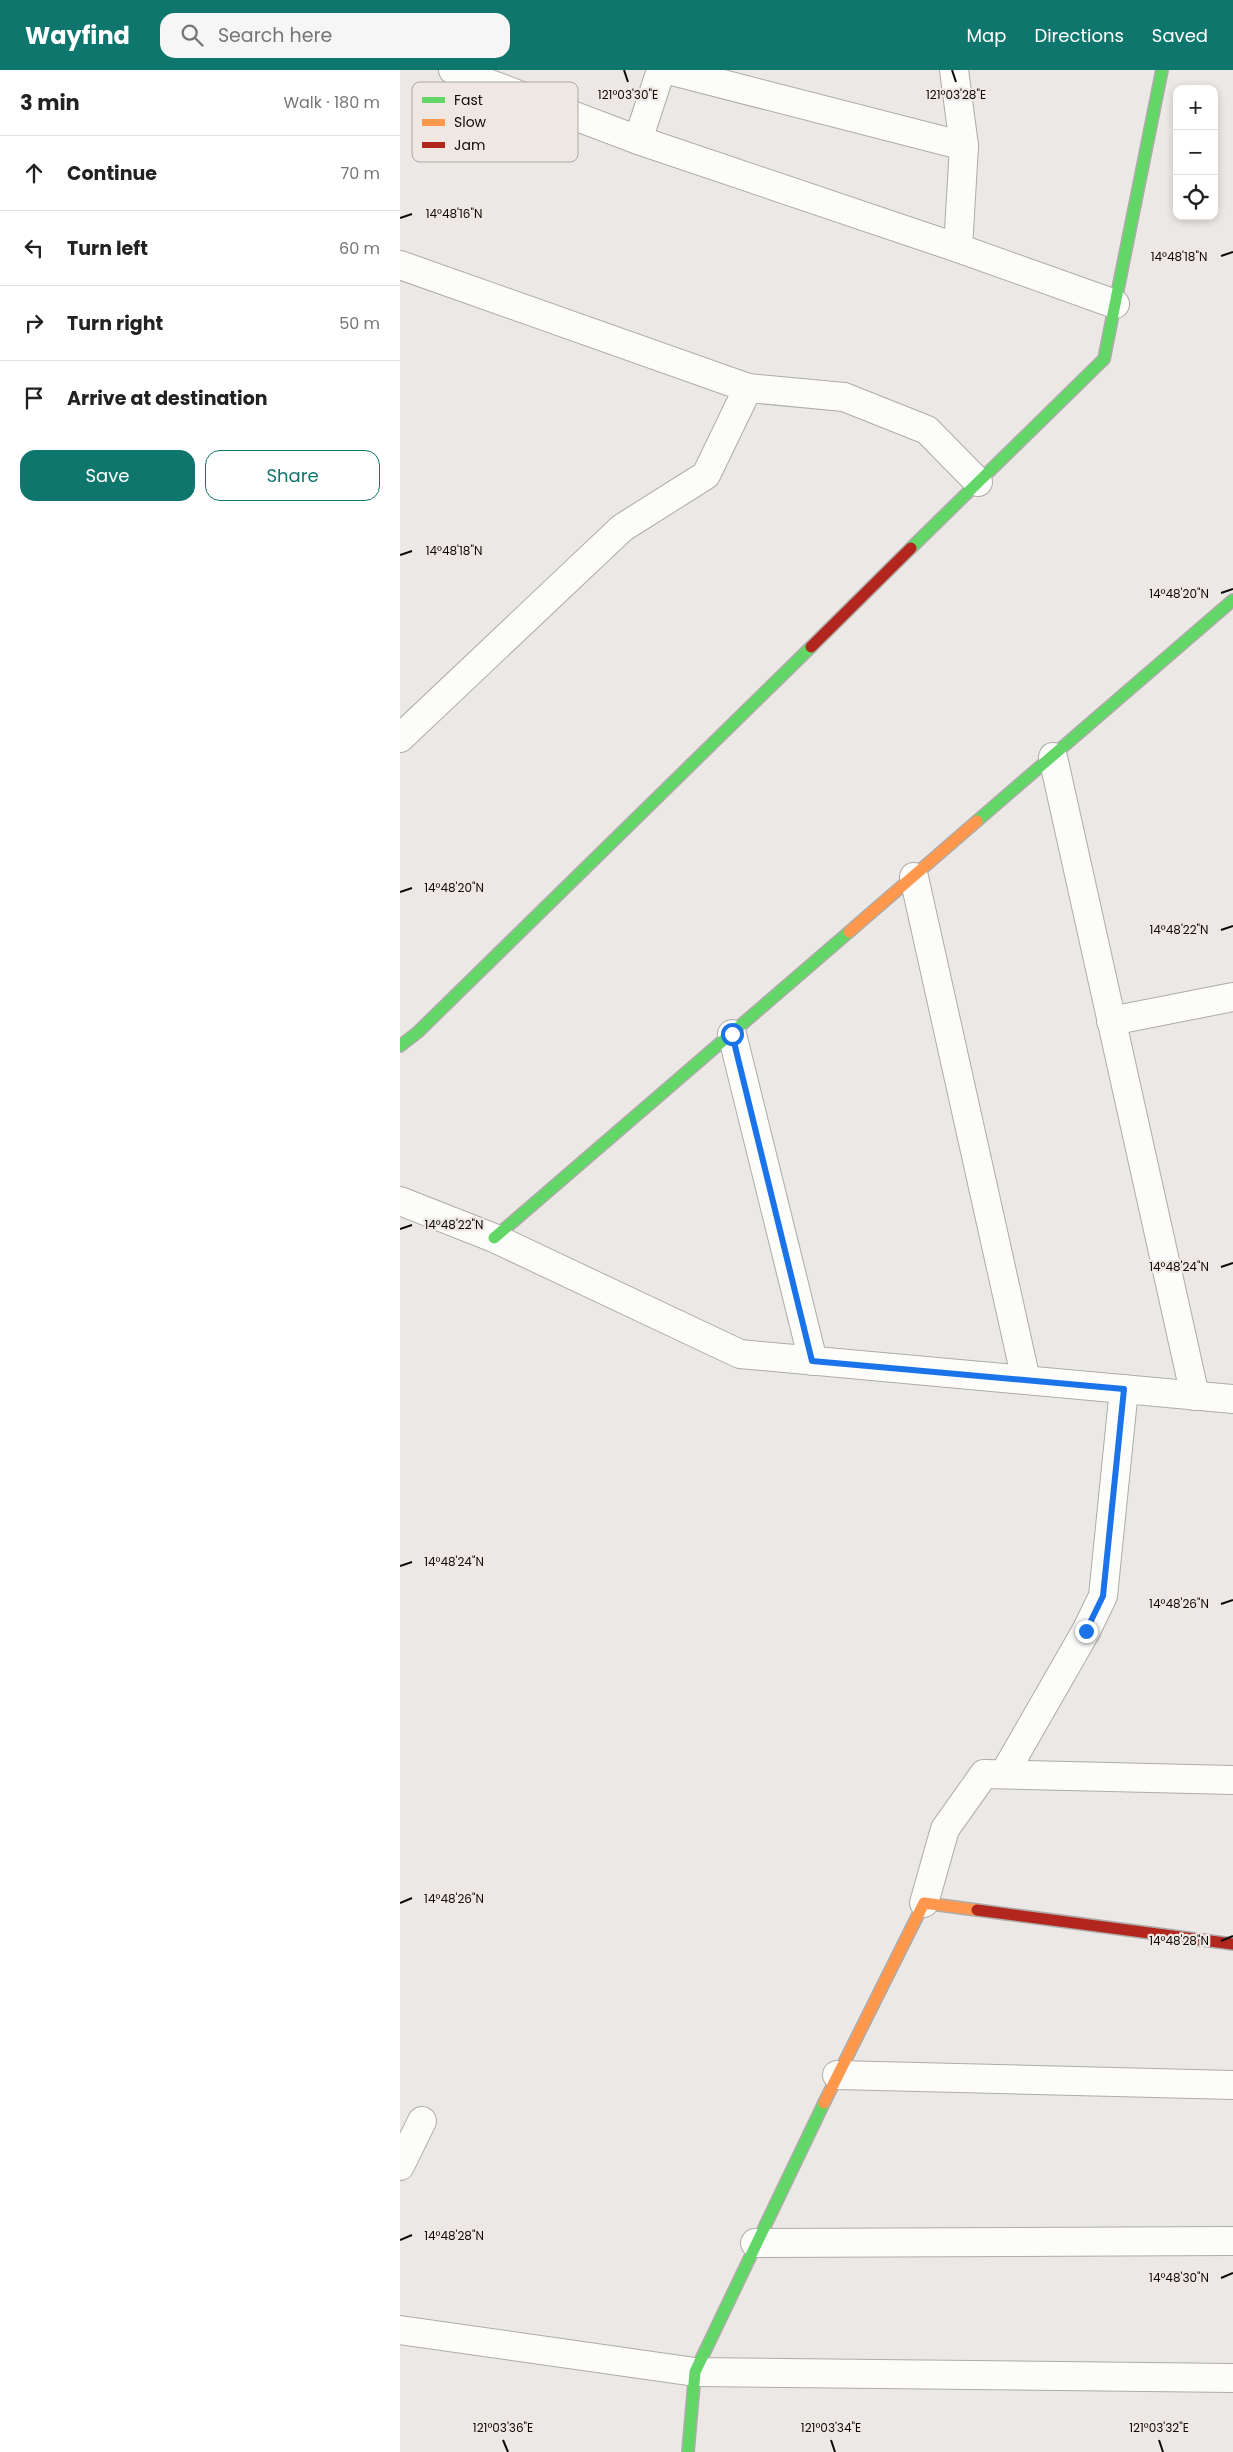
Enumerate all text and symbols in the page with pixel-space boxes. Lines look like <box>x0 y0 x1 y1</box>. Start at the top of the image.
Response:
search box <box>160 13 510 58</box>
text: Wayfind <box>25 19 130 52</box>
icon: search <box>178 21 206 49</box>
text: Search here <box>218 22 332 49</box>
text: Map <box>967 23 1006 48</box>
text: Directions <box>1034 23 1124 48</box>
text: Saved <box>1152 23 1208 48</box>
legend <box>412 82 578 162</box>
map controls <box>1173 85 1218 220</box>
button: + <box>1173 85 1218 130</box>
text: 121°03'30"E <box>598 86 658 103</box>
text: 121°03'28"E <box>926 86 986 103</box>
text: 3 min <box>20 88 80 117</box>
text: Fast <box>454 90 483 110</box>
text: Walk · 180 m <box>283 91 380 114</box>
text: Slow <box>454 112 487 132</box>
button: − <box>1173 130 1218 175</box>
text: Jam <box>454 135 485 155</box>
icon: ahead <box>20 159 48 187</box>
text: Continue <box>67 160 157 187</box>
text: 70 m <box>340 162 380 185</box>
button: locate <box>1173 175 1218 220</box>
text: 14°48'16"N <box>426 205 482 222</box>
icon: left <box>20 234 48 262</box>
text: Turn left <box>67 235 148 262</box>
text: 60 m <box>339 237 380 260</box>
text: 14°48'18"N <box>1151 248 1207 265</box>
icon: right <box>20 309 48 337</box>
text: Turn right <box>67 310 163 337</box>
text: 50 m <box>339 312 380 335</box>
icon: arrive <box>20 384 48 412</box>
text: Arrive at destination <box>67 385 268 412</box>
button: Save <box>20 450 195 501</box>
button: Share <box>205 450 380 501</box>
text: 14°48'18"N <box>426 542 482 559</box>
text: 14°48'20"N <box>1149 585 1209 602</box>
text: 14°48'20"N <box>424 879 484 896</box>
text: 14°48'22"N <box>1149 921 1209 938</box>
route start <box>721 1023 744 1046</box>
text: 14°48'22"N <box>424 1216 484 1233</box>
text: 14°48'24"N <box>1149 1258 1209 1275</box>
text: 14°48'24"N <box>424 1553 484 1570</box>
text: 14°48'26"N <box>1149 1595 1209 1612</box>
route end <box>1075 1620 1098 1643</box>
text: 14°48'26"N <box>424 1890 484 1907</box>
text: 14°48'28"N <box>1149 1932 1209 1949</box>
text: 14°48'28"N <box>424 2227 484 2244</box>
text: 14°48'30"N <box>1149 2269 1209 2286</box>
text: 121°03'36"E <box>473 2419 533 2436</box>
text: 121°03'34"E <box>801 2419 861 2436</box>
text: 121°03'32"E <box>1129 2419 1189 2436</box>

